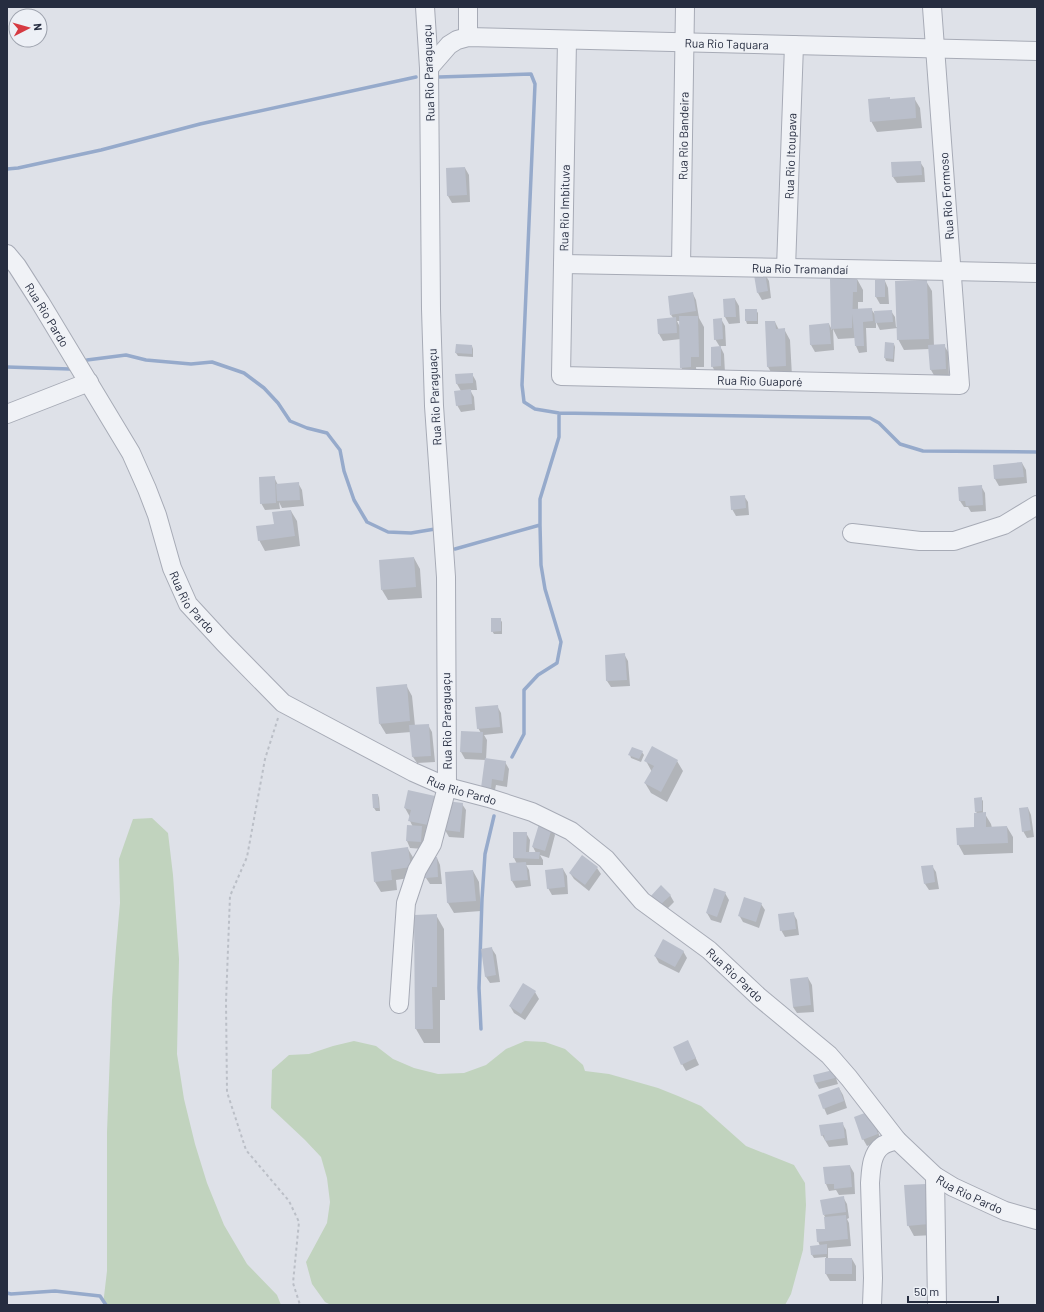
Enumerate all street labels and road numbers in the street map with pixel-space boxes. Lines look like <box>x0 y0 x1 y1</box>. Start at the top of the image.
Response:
street label: Rua Rio Paraguaçu <box>419 24 437 122</box>
street label: Rua Rio Taquara <box>684 35 769 51</box>
street label: Rua Rio Bandeira <box>675 92 691 180</box>
street label: Rua Rio Itoupava <box>781 113 799 200</box>
street label: Rua Rio Formoso <box>936 152 956 240</box>
street label: Rua Rio Imbituva <box>556 164 572 252</box>
street label: Rua Rio Tramandaí <box>752 260 849 276</box>
street label: Rua Rio Pardo <box>23 280 72 349</box>
street label: Rua Rio Paraguaçu <box>424 348 444 446</box>
street label: Rua Rio Guaporé <box>717 373 803 388</box>
street label: Rua Rio Pardo <box>167 569 218 636</box>
street label: Rua Rio Paraguaçu <box>438 672 454 770</box>
street label: Rua Rio Pardo <box>425 772 499 807</box>
street label: Rua Rio Pardo <box>704 945 766 1005</box>
street label: Rua Rio Pardo <box>934 1172 1005 1216</box>

